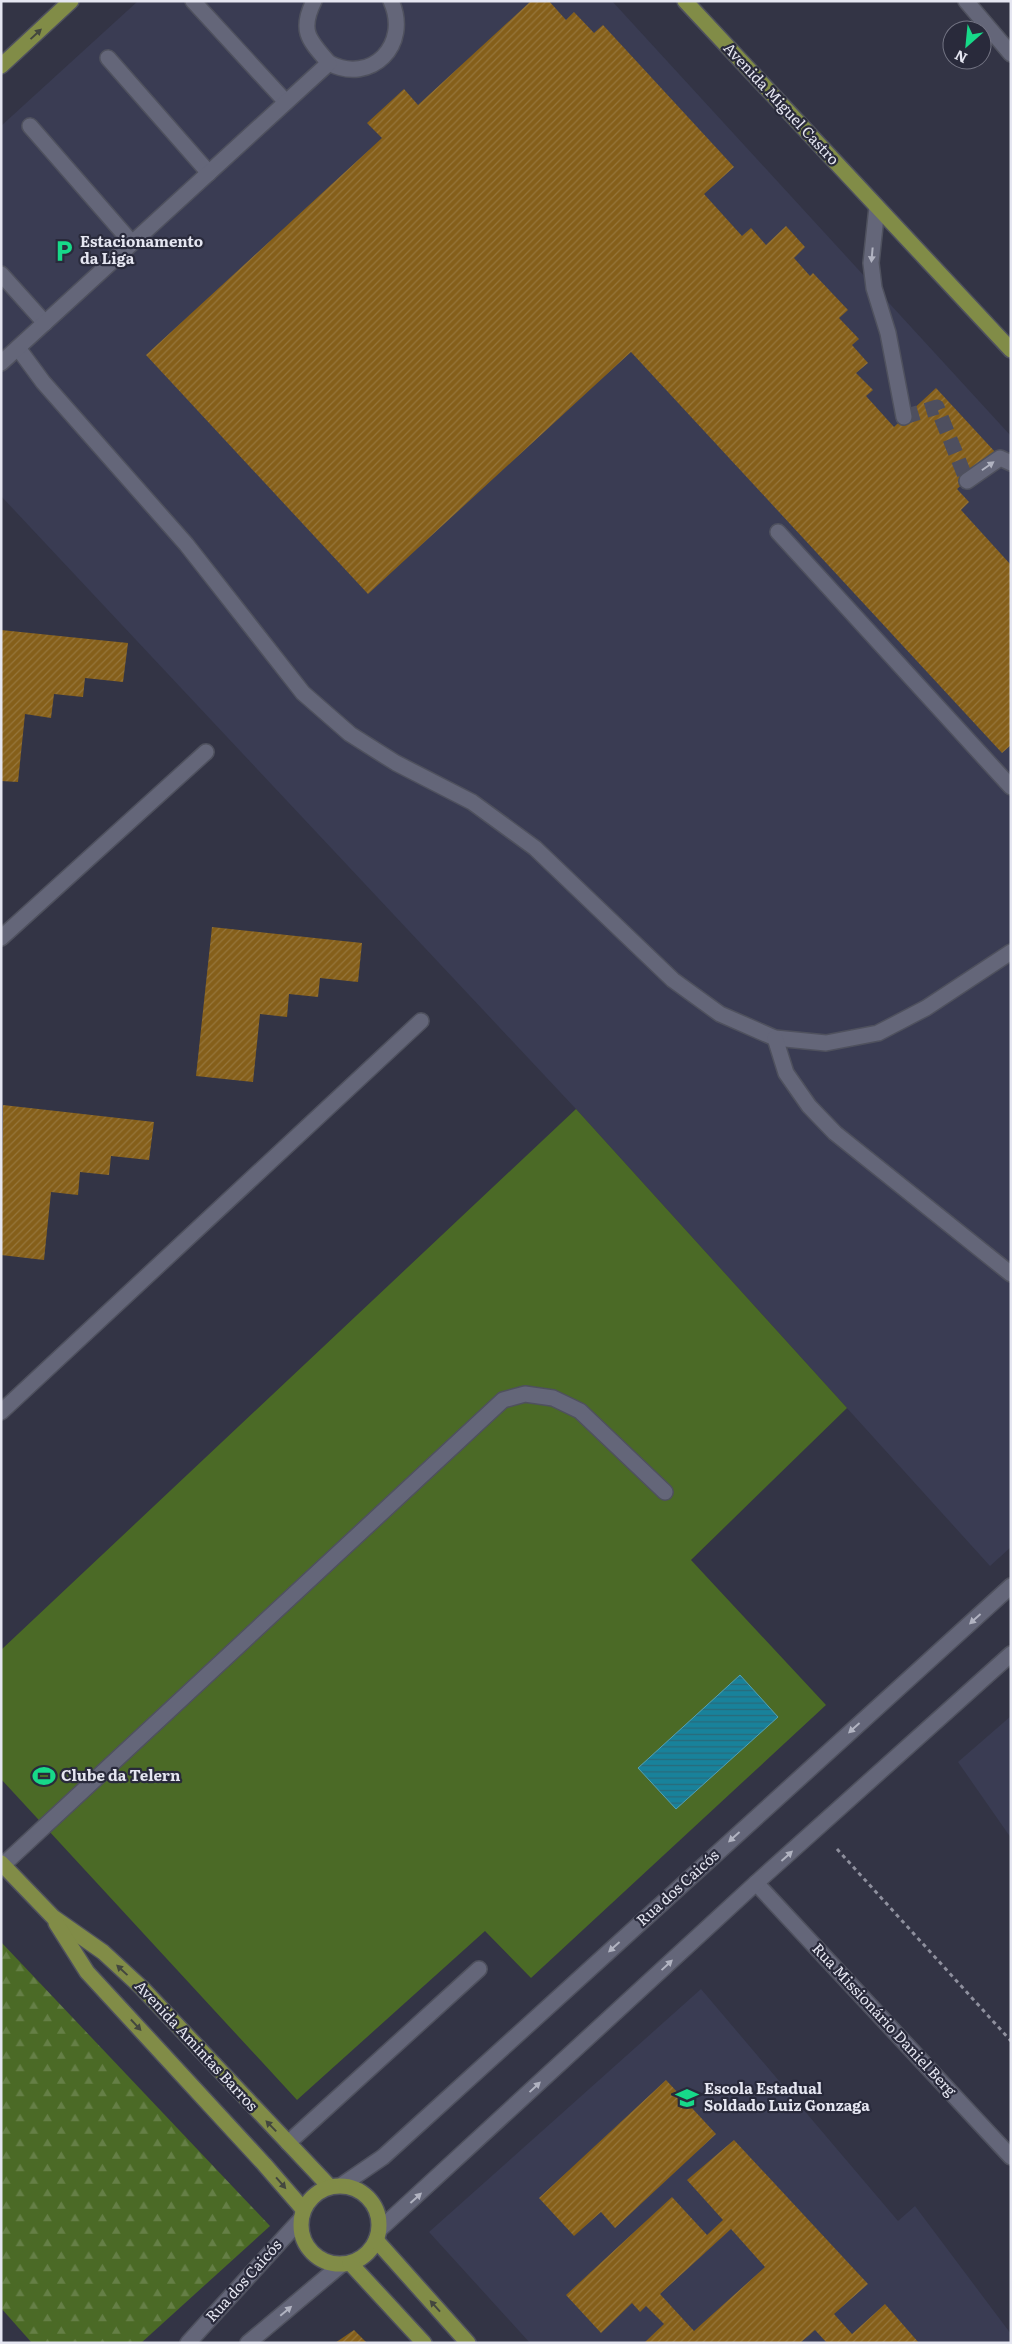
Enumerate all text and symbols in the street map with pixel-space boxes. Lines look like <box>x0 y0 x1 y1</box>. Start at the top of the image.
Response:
north arrow <box>942 20 992 70</box>
one-way arrow <box>30 28 42 40</box>
street label: Avenida Miguel Castro <box>719 36 845 170</box>
text: N <box>951 46 970 69</box>
place label: Estacionamento da Liga <box>80 229 203 269</box>
parking icon: Estacionamento da Liga <box>51 238 77 264</box>
one-way arrow <box>868 247 876 263</box>
one-way arrow <box>981 461 995 471</box>
one-way arrow <box>969 1613 981 1625</box>
one-way arrow <box>849 1722 861 1734</box>
sports icon: Clube da Telern <box>31 1763 57 1789</box>
place label: Clube da Telern <box>61 1763 181 1786</box>
one-way arrow <box>728 1832 741 1843</box>
street label: Rua dos Caicós <box>631 1843 724 1930</box>
one-way arrow <box>781 1850 793 1862</box>
street label: Rua Missionário Daniel Berg <box>808 1937 963 2101</box>
one-way arrow <box>608 1941 620 1953</box>
one-way arrow <box>661 1959 673 1971</box>
one-way arrow <box>117 1964 129 1976</box>
street label: Avenida Amintas Barros <box>130 1974 264 2116</box>
one-way arrow <box>130 2018 142 2030</box>
place label: Escola Estadual Soldado Luiz Gonzaga <box>704 2076 870 2116</box>
one-way arrow <box>529 2082 542 2093</box>
school or university icon: Escola Estadual Soldado Luiz Gonzaga <box>674 2085 700 2111</box>
one-way arrow <box>265 2120 277 2132</box>
one-way arrow <box>275 2177 286 2189</box>
one-way arrow <box>409 2192 422 2203</box>
street label: Rua dos Caicós <box>199 2233 286 2326</box>
one-way arrow <box>430 2300 441 2313</box>
one-way arrow <box>279 2306 292 2317</box>

